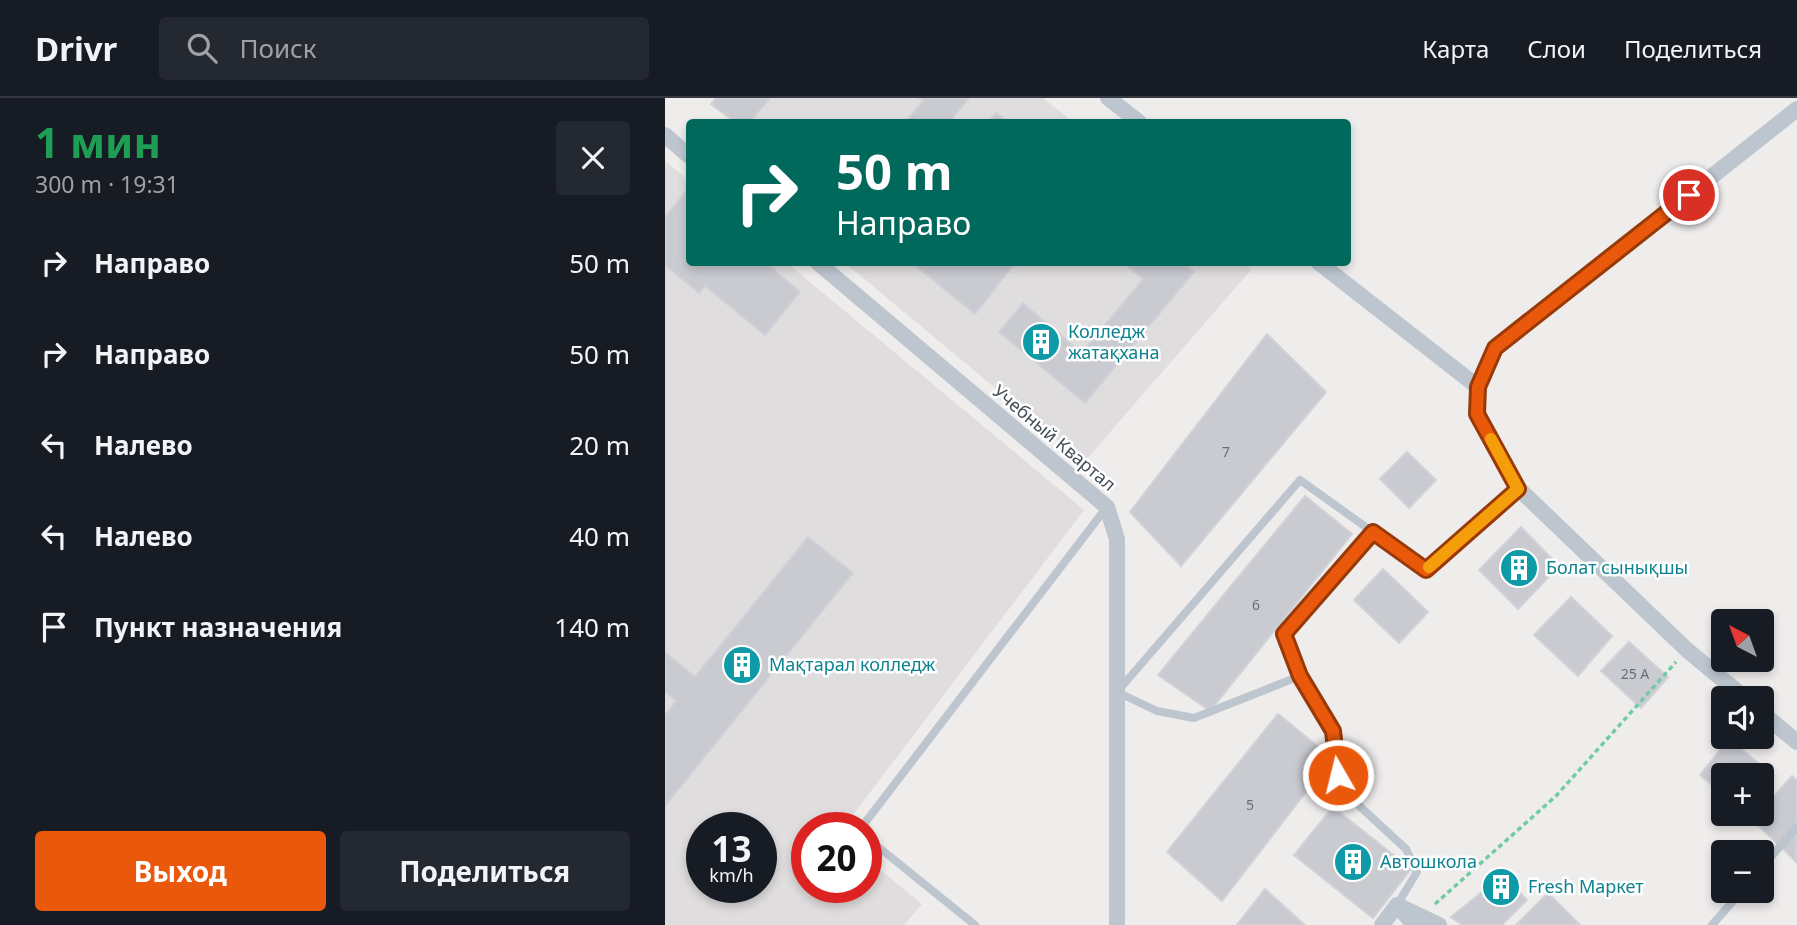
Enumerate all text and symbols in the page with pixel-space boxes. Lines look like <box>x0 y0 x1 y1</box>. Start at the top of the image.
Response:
search box <box>159 17 649 80</box>
text: Drivr <box>35 26 117 71</box>
icon: search <box>183 29 221 67</box>
text: Поиск <box>239 30 317 66</box>
text: Карта <box>1422 32 1489 65</box>
text: Слои <box>1527 32 1586 65</box>
text: Поделиться <box>1624 32 1762 65</box>
text: 1 мин <box>35 113 161 170</box>
button: close <box>556 121 630 195</box>
text: 50 m <box>836 138 953 204</box>
icon: right <box>721 147 812 238</box>
pin <box>1659 165 1719 225</box>
text: 300 m · 19:31 <box>35 168 179 200</box>
icon: arrive <box>1670 176 1708 214</box>
text: Направо <box>836 201 971 244</box>
icon: right <box>35 244 73 282</box>
text: Направо <box>94 245 210 281</box>
text: 50 m <box>569 245 630 281</box>
place label: Колледж жатақхана <box>1068 319 1159 364</box>
building icon: Колледж жатақхана <box>1020 321 1062 363</box>
icon: right <box>35 335 73 373</box>
text: Направо <box>94 336 210 372</box>
text: 50 m <box>569 336 630 372</box>
street label: Учебный Квартал <box>988 379 1121 496</box>
icon: left <box>35 426 73 464</box>
text: Налево <box>94 427 193 463</box>
text: 20 m <box>569 427 630 463</box>
house number: 7 <box>1222 442 1230 461</box>
icon: left <box>35 517 73 555</box>
text: Налево <box>94 518 193 554</box>
text: 40 m <box>569 518 630 554</box>
building icon: Болат сынықшы <box>1498 547 1540 589</box>
place label: Болат сынықшы <box>1546 555 1688 579</box>
house number: 6 <box>1252 595 1260 614</box>
icon: arrive <box>35 608 73 646</box>
text: Пункт назначения <box>94 609 342 645</box>
text: 140 m <box>554 609 630 645</box>
north arrow <box>1711 609 1775 672</box>
map controls <box>1711 609 1774 903</box>
building icon: Мақтарал колледж <box>721 644 763 686</box>
place label: Мақтарал колледж <box>769 652 936 676</box>
house number: 25 А <box>1621 664 1649 683</box>
button: sound <box>1711 686 1774 749</box>
position arrow <box>1301 738 1375 812</box>
button: + <box>1711 763 1774 826</box>
house number: 5 <box>1246 795 1254 814</box>
speed limit sign: 20 <box>791 812 882 903</box>
text: 13 <box>711 825 752 872</box>
button: Выход <box>35 831 326 911</box>
button: Поделиться <box>340 831 630 911</box>
button: − <box>1711 840 1774 903</box>
building icon: Автошкола <box>1332 841 1374 883</box>
place label: Автошкола <box>1380 849 1477 873</box>
text: km/h <box>709 863 754 887</box>
building icon: Fresh Маркет <box>1480 866 1522 908</box>
place label: Fresh Маркет <box>1528 874 1644 898</box>

